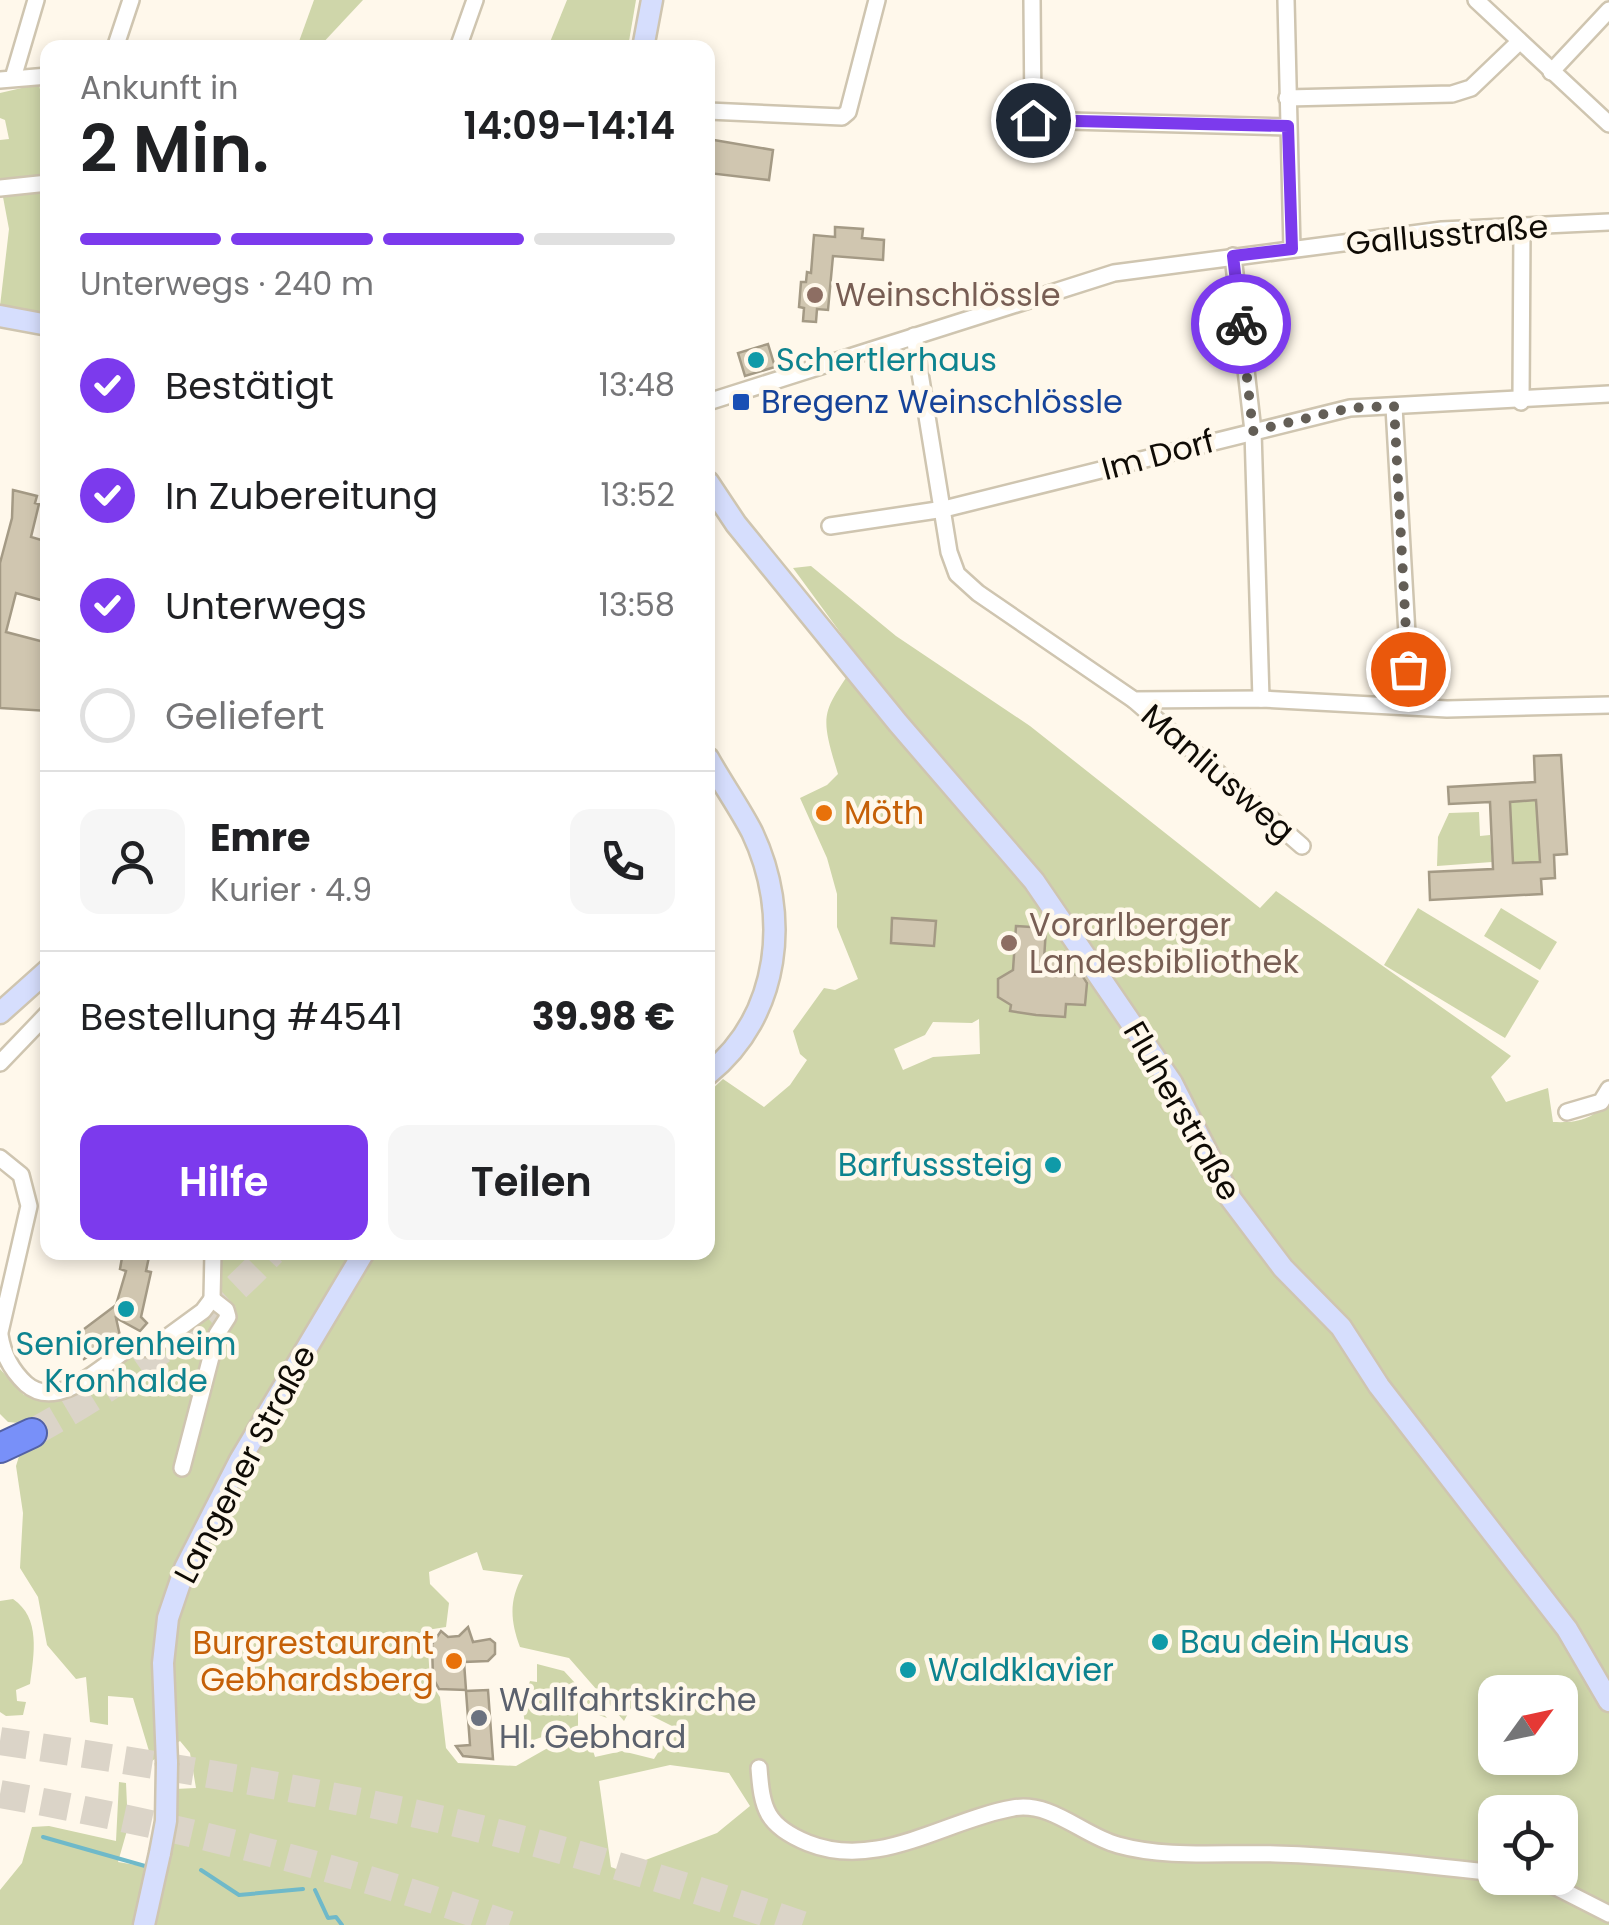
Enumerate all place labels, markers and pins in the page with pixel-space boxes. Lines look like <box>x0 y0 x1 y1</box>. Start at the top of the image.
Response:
pin <box>991 78 1076 163</box>
place label: Weinschlössle <box>835 272 1061 317</box>
marker: Weinschlössle <box>804 284 826 306</box>
place label: Schertlerhaus <box>776 337 997 382</box>
marker: Schertlerhaus <box>745 349 767 371</box>
place label: Bregenz Weinschlössle <box>761 379 1123 424</box>
marker: Bregenz Weinschlössle <box>730 391 752 413</box>
pin <box>1366 627 1451 712</box>
place label: Möth <box>844 790 924 835</box>
marker: Möth <box>813 802 835 824</box>
place label: Vorarlberger Landesbibliothek <box>1029 902 1299 984</box>
marker: Vorarlberger Landesbibliothek <box>998 932 1020 954</box>
place label: Barfusssteig <box>838 1142 1033 1187</box>
marker: Barfusssteig <box>1042 1154 1064 1176</box>
marker: Seniorenheim Kronhalde <box>115 1298 137 1320</box>
place label: Seniorenheim Kronhalde <box>16 1321 236 1403</box>
place label: Bau dein Haus <box>1180 1619 1410 1664</box>
place label: Burgrestaurant Gebhardsberg <box>192 1620 434 1702</box>
marker: Bau dein Haus <box>1149 1631 1171 1653</box>
place label: Waldklavier <box>928 1647 1114 1692</box>
marker: Burgrestaurant Gebhardsberg <box>443 1650 465 1672</box>
marker: Waldklavier <box>897 1659 919 1681</box>
place label: Wallfahrtskirche Hl. Gebhard <box>499 1677 757 1759</box>
marker: Wallfahrtskirche Hl. Gebhard <box>468 1707 490 1729</box>

